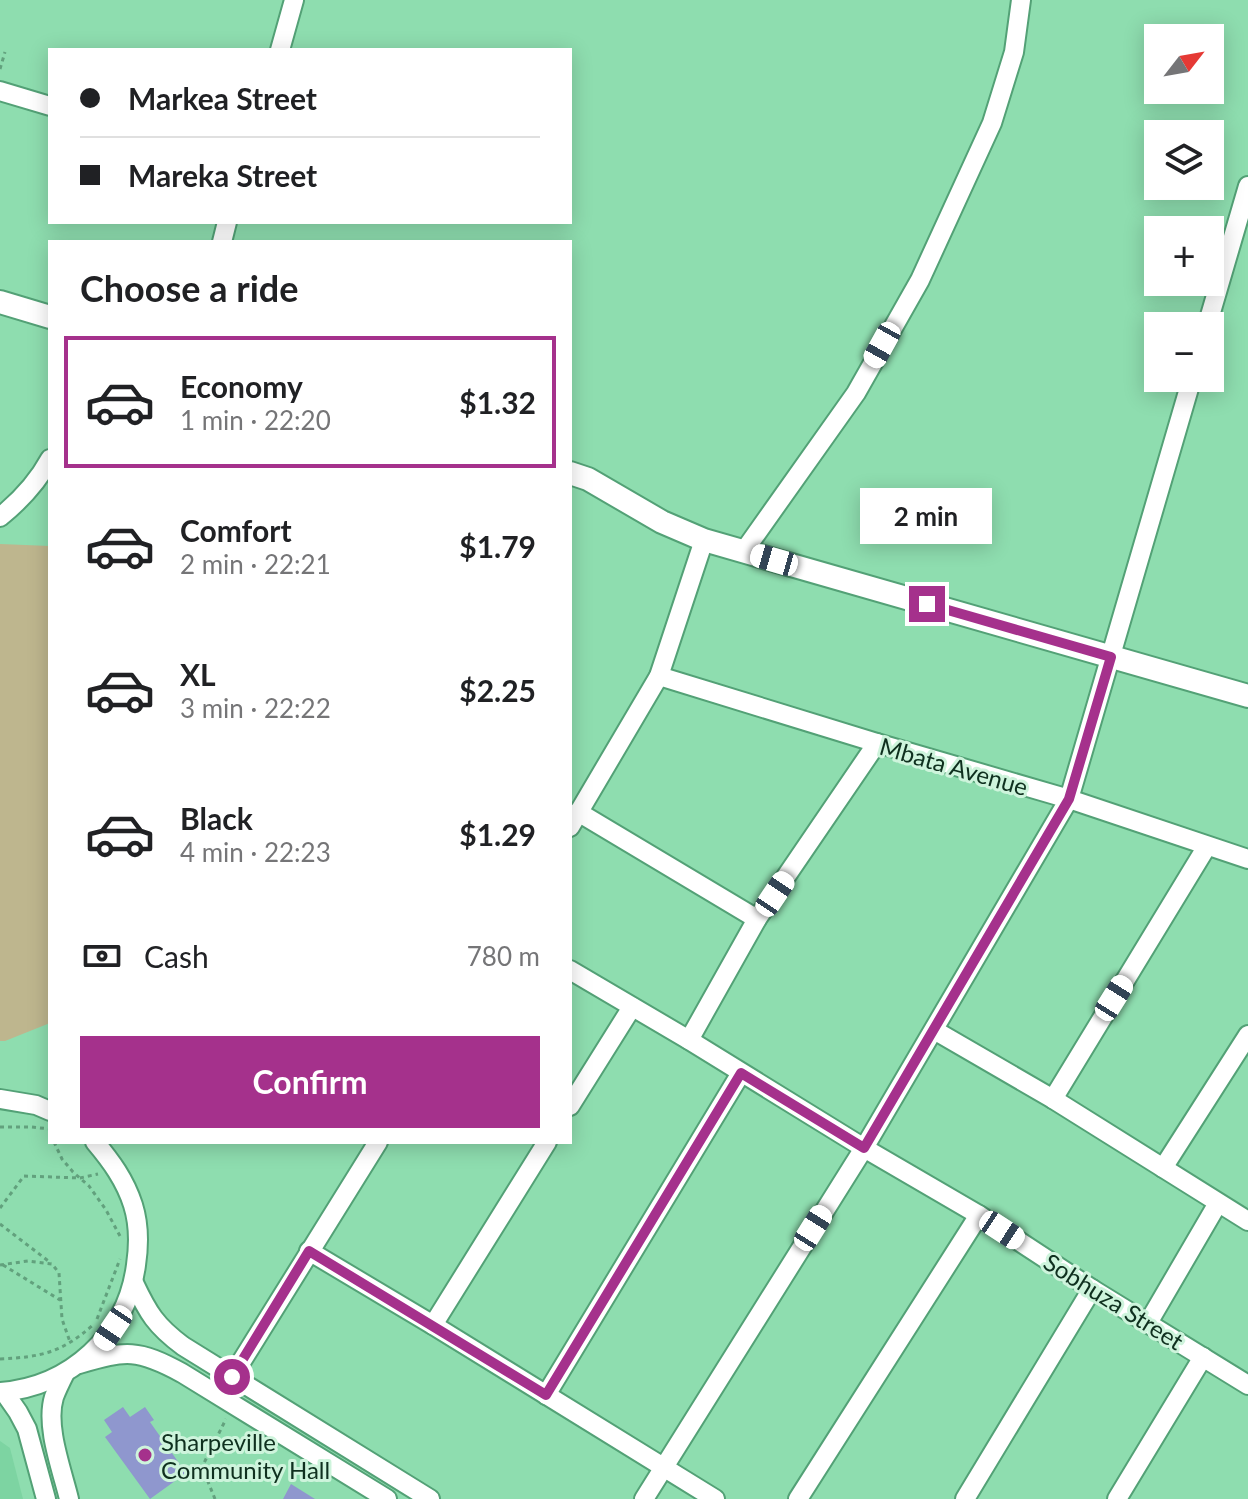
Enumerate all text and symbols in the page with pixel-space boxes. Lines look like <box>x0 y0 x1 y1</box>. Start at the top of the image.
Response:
north arrow <box>1144 24 1224 104</box>
map controls <box>1144 24 1224 392</box>
text: Markea Street <box>128 80 317 116</box>
button: layers <box>1144 120 1224 200</box>
text: Mareka Street <box>128 157 317 193</box>
button: + <box>1144 216 1224 296</box>
text: Choose a ride <box>80 266 299 310</box>
button: − <box>1144 312 1224 392</box>
car <box>860 318 904 372</box>
icon: car <box>84 366 156 438</box>
text: Economy <box>180 368 303 404</box>
text: $1.32 <box>459 384 536 420</box>
text: 1 min · 22:20 <box>180 404 331 436</box>
callout: 2 min <box>861 488 993 544</box>
text: 2 min <box>894 500 958 532</box>
icon: car <box>84 510 156 582</box>
text: Comfort <box>180 512 292 548</box>
text: $1.79 <box>459 528 536 564</box>
car <box>748 542 800 578</box>
text: 2 min · 22:21 <box>180 548 331 580</box>
route end <box>909 586 945 622</box>
icon: car <box>84 654 156 726</box>
text: XL <box>180 656 216 692</box>
text: $2.25 <box>459 672 536 708</box>
text: 3 min · 22:22 <box>180 692 331 724</box>
street label: Mbata Avenue <box>877 731 1031 801</box>
icon: car <box>84 798 156 870</box>
text: Black <box>180 800 253 836</box>
text: $1.29 <box>459 816 536 852</box>
text: 4 min · 22:23 <box>180 836 331 868</box>
car <box>752 867 798 921</box>
icon: cash <box>80 934 124 978</box>
text: Cash <box>144 938 209 974</box>
text: 780 m <box>467 940 540 972</box>
car <box>1091 971 1137 1025</box>
button: Confirm <box>80 1036 540 1128</box>
car <box>790 1201 836 1255</box>
car <box>975 1207 1029 1253</box>
street label: Sobhuza Street <box>1039 1247 1189 1356</box>
car <box>90 1301 136 1355</box>
route start <box>214 1359 250 1395</box>
place label: Sharpeville Community Hall <box>161 1427 330 1484</box>
marker: Sharpeville Community Hall <box>136 1446 154 1464</box>

